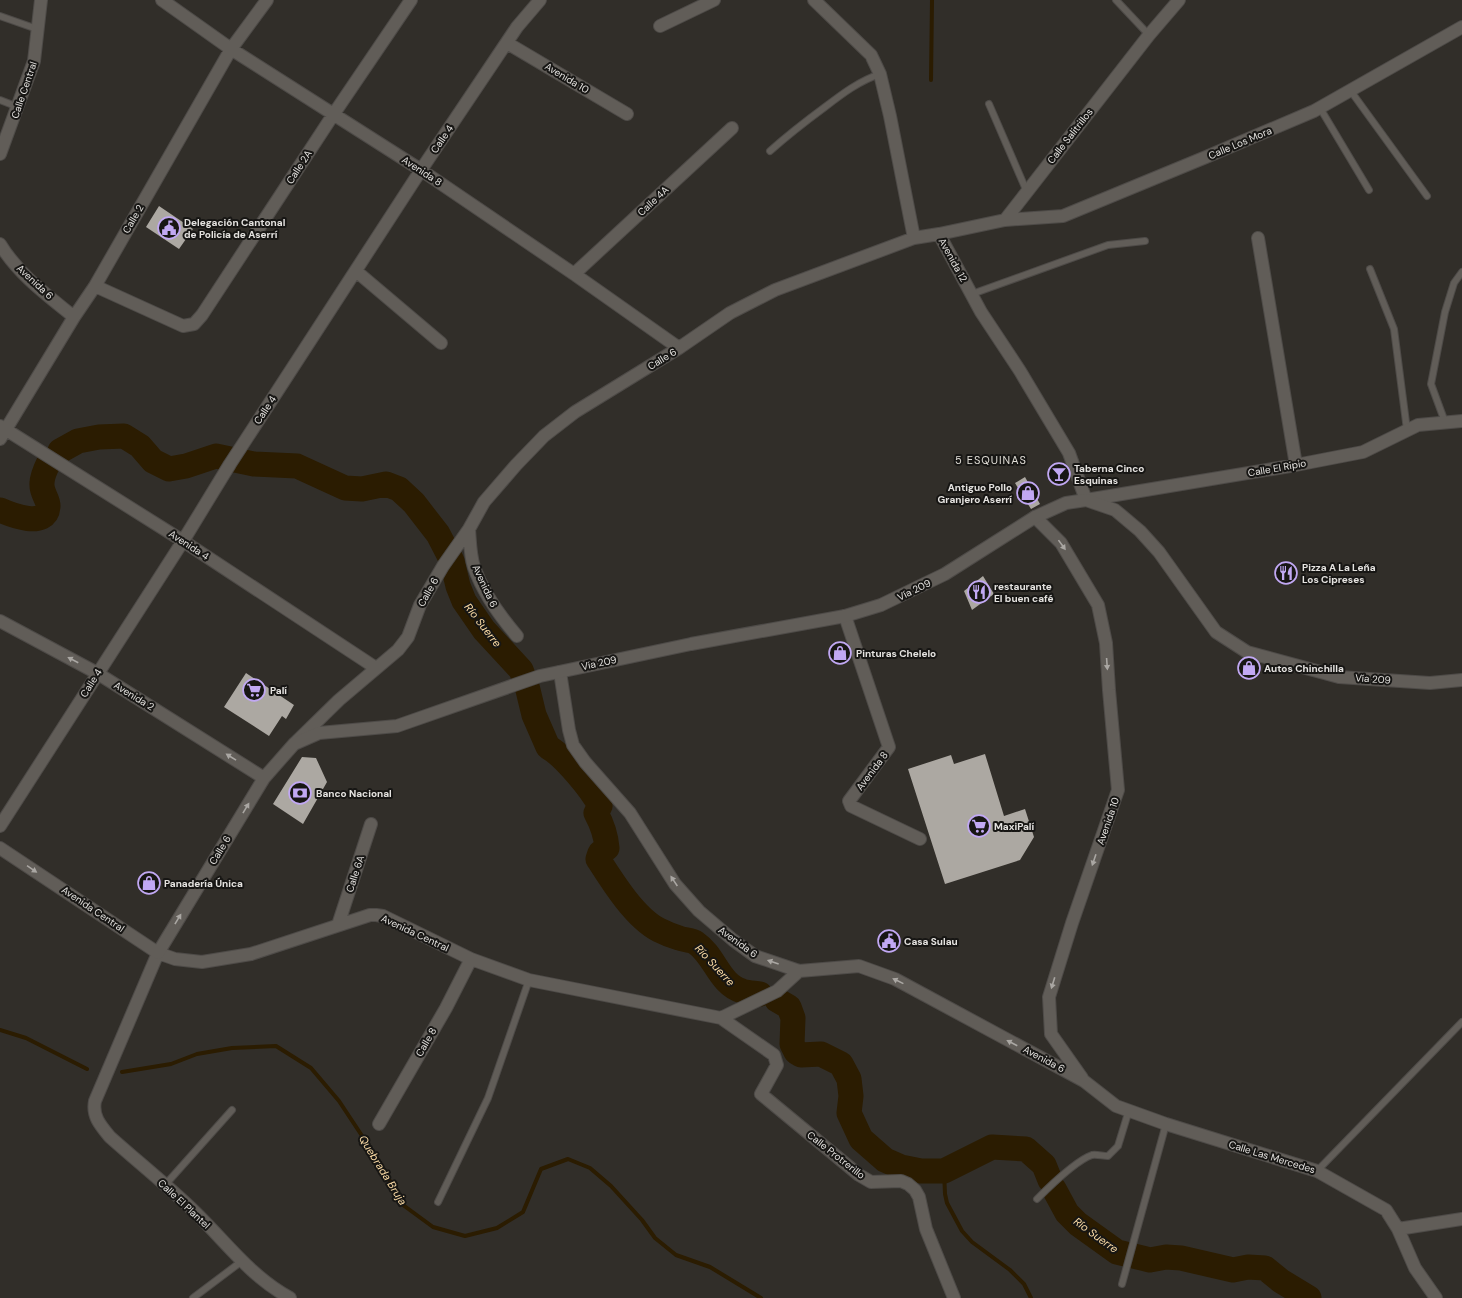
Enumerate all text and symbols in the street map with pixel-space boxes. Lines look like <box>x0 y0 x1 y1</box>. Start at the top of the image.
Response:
street label: Calle Central <box>8 60 40 120</box>
street label: Avenida 10 <box>543 60 592 96</box>
street label: Calle Salitrillos <box>1044 106 1096 166</box>
street label: Calle 4 <box>428 122 456 156</box>
street label: Calle Los Mora <box>1206 124 1274 162</box>
street label: Calle 2A <box>283 147 315 186</box>
street label: Avenida 8 <box>399 153 445 189</box>
street label: Calle 4A <box>635 183 672 219</box>
street label: Calle 2 <box>120 202 147 236</box>
public building icon: Delegación Cantonal de Policía de Aserrí <box>156 215 182 241</box>
place label: Delegación Cantonal de Policía de Aserrí <box>184 216 286 241</box>
street label: Avenida 12 <box>936 236 970 284</box>
street label: Avenida 6 <box>14 262 56 302</box>
street label: Calle 6 <box>645 345 679 373</box>
street label: Calle 4 <box>251 393 279 427</box>
district label: 5 ESQUINAS <box>955 453 1027 467</box>
street label: Calle El Ripio <box>1247 456 1307 480</box>
bar icon: Taberna Cinco Esquinas <box>1046 461 1072 487</box>
place label: Taberna Cinco Esquinas <box>1074 462 1144 487</box>
shop icon: Antiguo Pollo Granjero Aserrí <box>1015 480 1041 506</box>
place label: Antiguo Pollo Granjero Aserrí <box>938 481 1012 506</box>
street label: Avenida 4 <box>166 527 212 563</box>
one-way arrow <box>1058 540 1066 551</box>
restaurant icon: Pizza A La Leña Los Cipreses <box>1273 560 1299 586</box>
place label: Pizza A La Leña Los Cipreses <box>1302 561 1376 586</box>
street label: Avenida 6 <box>469 563 501 609</box>
street label: Calle 6 <box>415 575 441 609</box>
street label: Vía 209 <box>895 576 933 604</box>
restaurant icon: restaurante El buen café <box>966 579 992 605</box>
place label: restaurante El buen café <box>994 580 1054 605</box>
water label: Río Suerre <box>461 600 505 650</box>
shop icon: Pinturas Chelelo <box>827 640 853 666</box>
place label: Pinturas Chelelo <box>856 647 936 660</box>
street label: Vía 209 <box>580 653 618 673</box>
shop icon: Autos Chinchilla <box>1236 655 1262 681</box>
one-way arrow <box>67 657 79 663</box>
one-way arrow <box>1104 658 1110 671</box>
place label: Autos Chinchilla <box>1264 662 1344 675</box>
street label: Calle 4 <box>77 666 105 700</box>
street label: Vía 209 <box>1355 671 1391 687</box>
supermarket icon: Palí <box>241 677 267 703</box>
street label: Avenida 2 <box>111 679 157 714</box>
place label: Palí <box>270 684 287 697</box>
street label: Avenida 8 <box>853 749 891 793</box>
one-way arrow <box>226 753 236 761</box>
bank icon: Banco Nacional <box>287 780 313 806</box>
place label: Banco Nacional <box>316 787 392 800</box>
street label: Avenida 10 <box>1094 795 1122 846</box>
one-way arrow <box>242 802 249 814</box>
supermarket icon: MaxiPalí <box>966 813 992 839</box>
place label: MaxiPalí <box>994 820 1035 833</box>
street label: Calle 6 <box>206 833 234 867</box>
street label: Calle 6A <box>343 854 367 894</box>
one-way arrow <box>1091 854 1097 866</box>
one-way arrow <box>27 865 38 873</box>
shop icon: Panadería Única <box>136 870 162 896</box>
one-way arrow <box>670 875 677 886</box>
place label: Panadería Única <box>164 877 243 890</box>
street label: Avenida Central <box>59 883 127 935</box>
street label: Avenida Central <box>379 912 451 954</box>
one-way arrow <box>174 914 182 924</box>
street label: Avenida 6 <box>716 923 760 961</box>
public building icon: Casa Sulau <box>876 928 902 954</box>
place label: Casa Sulau <box>904 935 958 948</box>
water label: Río Suerre <box>692 941 738 989</box>
one-way arrow <box>766 958 778 964</box>
one-way arrow <box>1050 977 1056 989</box>
one-way arrow <box>892 978 904 984</box>
street label: Calle 8 <box>412 1025 440 1059</box>
one-way arrow <box>1007 1039 1018 1046</box>
street label: Avenida 6 <box>1021 1043 1067 1075</box>
street label: Calle Protrerillo <box>804 1128 868 1182</box>
water label: Quebrada Bruja <box>356 1132 410 1208</box>
street label: Calle Las Mercedes <box>1227 1138 1317 1176</box>
street label: Calle El Plantel <box>155 1176 213 1232</box>
water label: Río Suerre <box>1071 1214 1121 1256</box>

